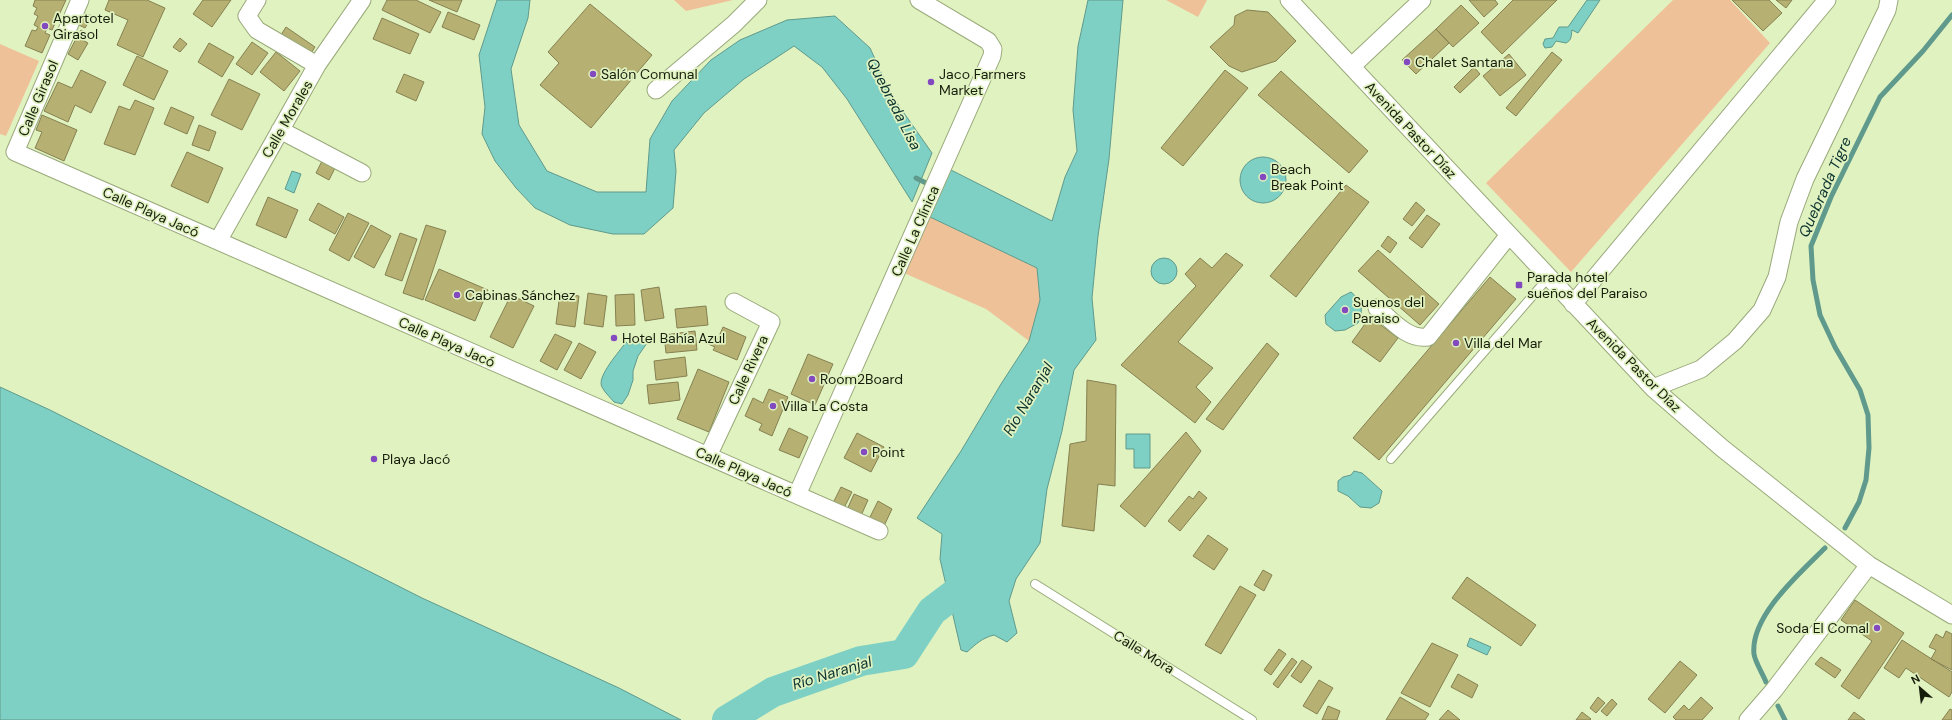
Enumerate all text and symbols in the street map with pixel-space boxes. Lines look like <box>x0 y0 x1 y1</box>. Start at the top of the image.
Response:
place label: Apartotel Girasol <box>53 9 114 43</box>
marker: Apartotel Girasol <box>40 21 50 31</box>
place label: Chalet Santana <box>1415 53 1513 71</box>
water label: Quebrada Lisa <box>862 54 926 154</box>
street label: Calle Girasol <box>14 57 62 139</box>
marker: Chalet Santana <box>1402 57 1412 67</box>
place label: Salón Comunal <box>601 65 698 83</box>
place label: Jaco Farmers Market <box>939 65 1026 99</box>
marker: Salón Comunal <box>588 69 598 79</box>
street label: Calle Morales <box>258 77 316 161</box>
marker: Jaco Farmers Market <box>926 77 936 87</box>
street label: Avenida Pastor Díaz <box>1361 78 1461 182</box>
water label: Quebrada Tigre <box>1794 133 1856 240</box>
place label: Beach Break Point <box>1271 160 1344 194</box>
marker: Beach Break Point <box>1258 172 1268 182</box>
street label: Calle Playa Jacó <box>100 183 202 241</box>
street label: Calle La Clínica <box>887 183 943 279</box>
place label: Parada hotel sueños del Paraiso <box>1527 268 1648 302</box>
marker: Parada hotel sueños del Paraiso <box>1514 280 1524 290</box>
place label: Cabinas Sánchez <box>465 286 575 304</box>
marker: Cabinas Sánchez <box>452 290 462 300</box>
place label: Suenos del Paraiso <box>1353 293 1424 327</box>
marker: Suenos del Paraiso <box>1340 305 1350 315</box>
street label: Calle Playa Jacó <box>396 313 498 371</box>
street label: Avenida Pastor Díaz <box>1583 314 1685 416</box>
place label: Hotel Bahía Azul <box>622 329 725 347</box>
street label: Calle Rivera <box>724 332 772 408</box>
marker: Hotel Bahía Azul <box>609 333 619 343</box>
place label: Villa del Mar <box>1464 334 1542 352</box>
marker: Villa del Mar <box>1451 338 1461 348</box>
water label: Río Naranjal <box>998 358 1058 439</box>
place label: Room2Board <box>820 370 903 388</box>
marker: Room2Board <box>807 374 817 384</box>
place label: Villa La Costa <box>781 397 868 415</box>
marker: Villa La Costa <box>768 401 778 411</box>
street label: Calle Playa Jacó <box>693 443 795 501</box>
place label: Point <box>872 443 905 461</box>
marker: Point <box>859 447 869 457</box>
place label: Playa Jacó <box>382 450 450 468</box>
marker: Playa Jacó <box>369 454 379 464</box>
place label: Soda El Comal <box>1776 619 1869 637</box>
marker: Soda El Comal <box>1872 623 1882 633</box>
street label: Calle Mora <box>1110 626 1178 678</box>
water label: Río Naranjal <box>790 651 875 695</box>
north arrow <box>1900 668 1940 708</box>
text: N <box>1908 671 1922 687</box>

